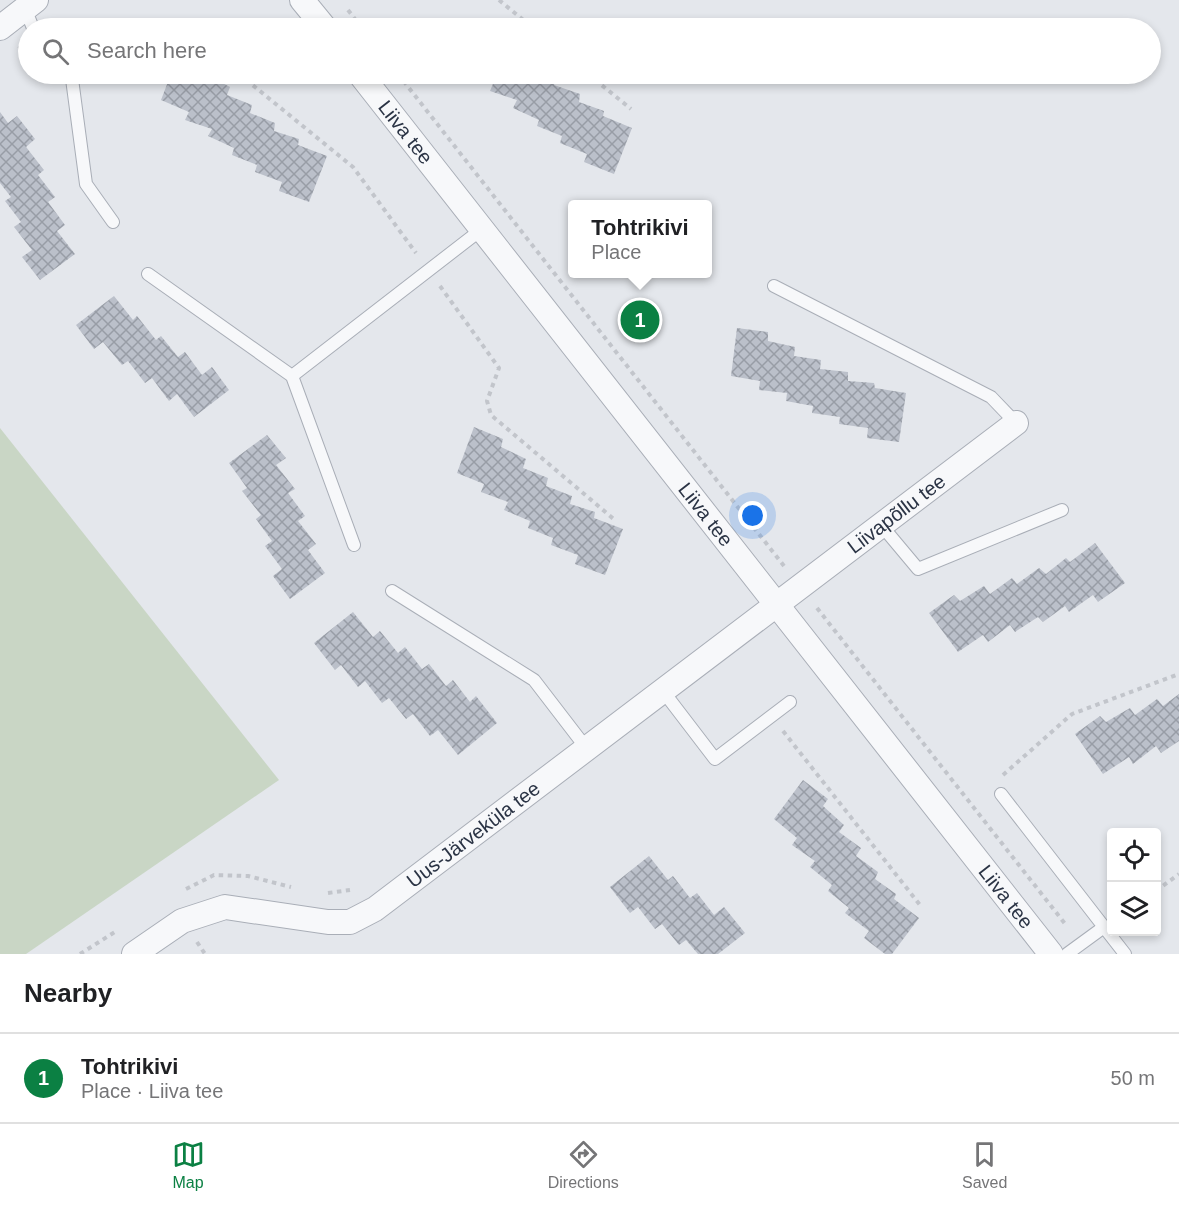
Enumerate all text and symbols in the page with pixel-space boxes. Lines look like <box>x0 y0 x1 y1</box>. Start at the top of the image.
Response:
search box <box>18 18 1161 84</box>
icon: search <box>39 35 72 68</box>
text: Search here <box>87 38 207 63</box>
street label: Liiva tee <box>374 96 437 168</box>
popup <box>568 200 712 278</box>
text: Tohtrikivi <box>591 215 689 240</box>
text: Place <box>591 241 641 263</box>
pin: 1 <box>620 298 660 342</box>
street label: Liivapõllu tee <box>843 470 950 558</box>
street label: Liiva tee <box>674 478 738 551</box>
your location <box>738 501 767 530</box>
street label: Uus-Järveküla tee <box>402 777 544 892</box>
map controls <box>1107 828 1161 936</box>
button: locate <box>1107 828 1161 882</box>
street label: Liiva tee <box>974 861 1038 933</box>
button: layers <box>1107 882 1161 936</box>
text: Nearby <box>24 978 112 1008</box>
text: Tohtrikivi <box>81 1054 178 1079</box>
text: 1 <box>38 1067 49 1089</box>
text: 50 m <box>1111 1067 1155 1089</box>
text: Place · Liiva tee <box>81 1080 223 1102</box>
tab: Map <box>172 1138 205 1192</box>
tab: Directions <box>548 1138 619 1192</box>
tab: Saved <box>962 1138 1007 1192</box>

